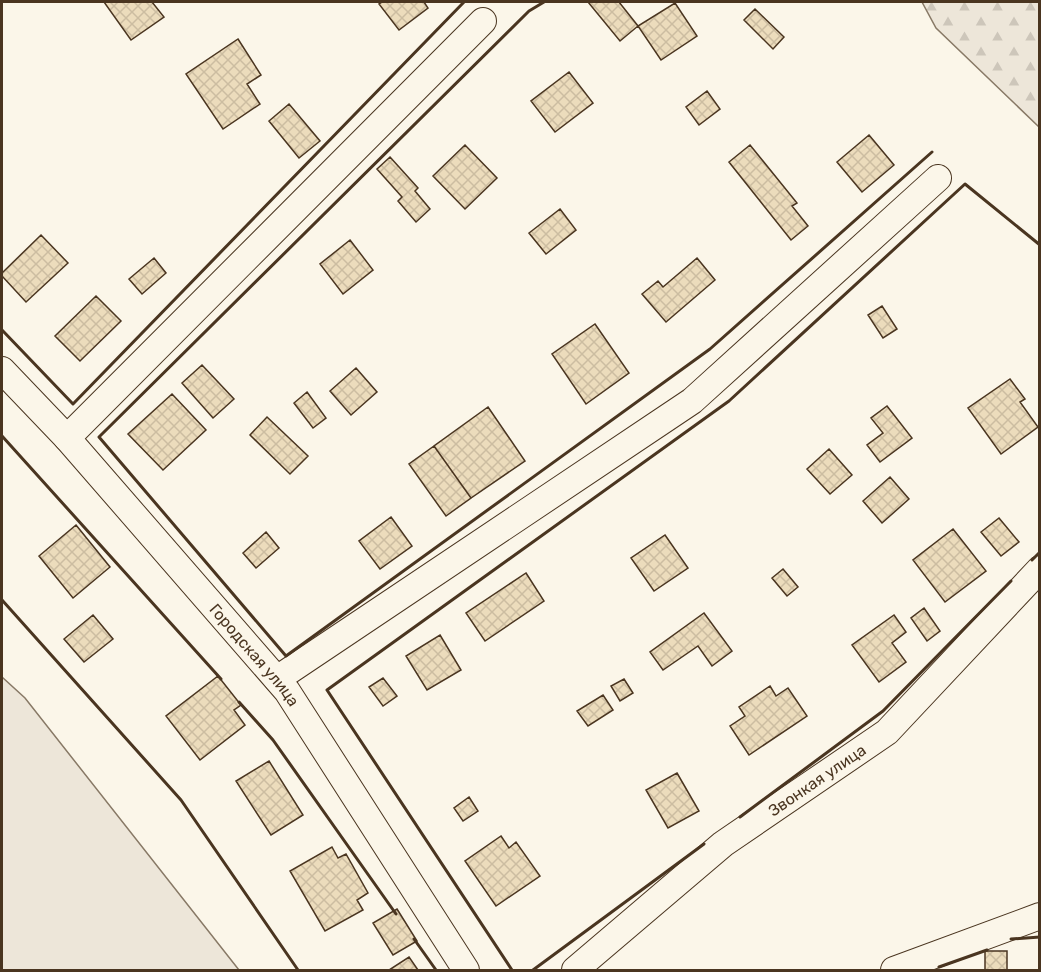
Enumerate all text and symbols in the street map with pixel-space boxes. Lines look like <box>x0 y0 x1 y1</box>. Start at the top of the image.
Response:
street label: Городская улица <box>206 600 304 710</box>
street label: Звонкая улица <box>764 740 869 820</box>

